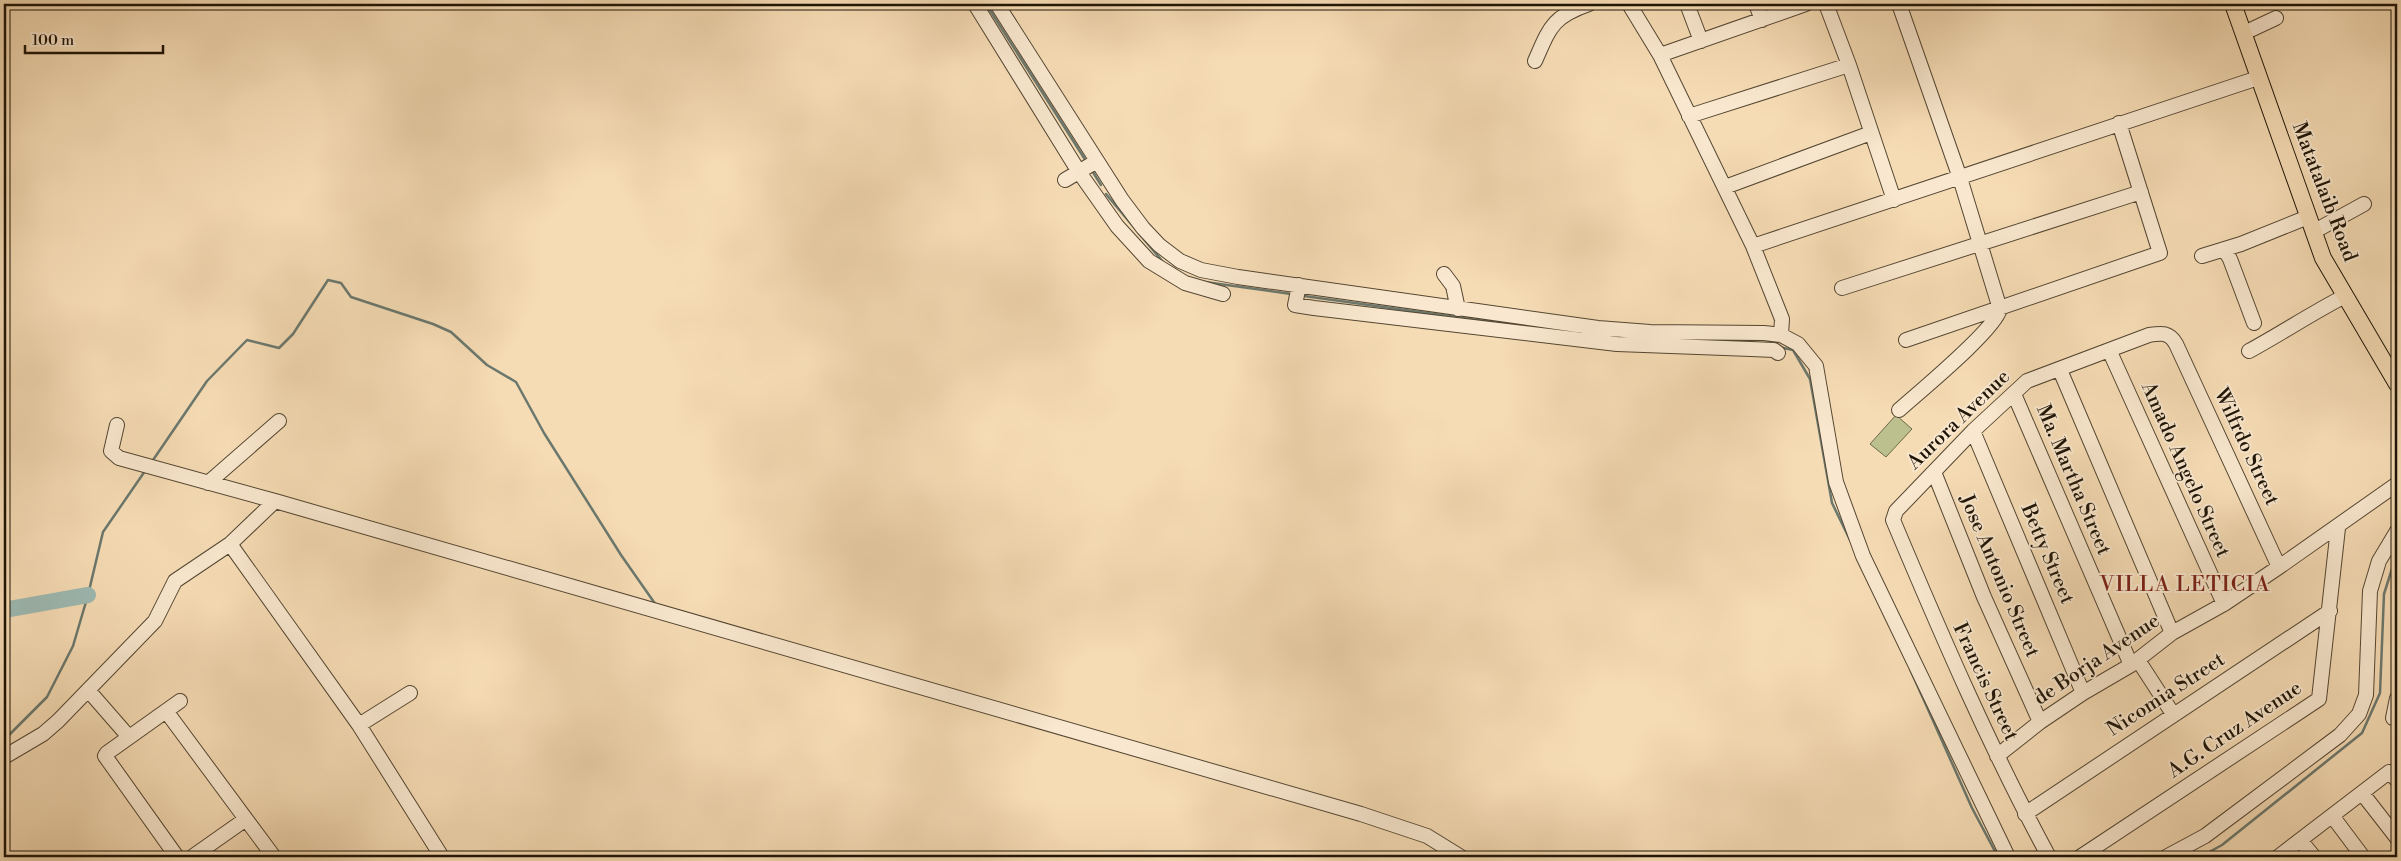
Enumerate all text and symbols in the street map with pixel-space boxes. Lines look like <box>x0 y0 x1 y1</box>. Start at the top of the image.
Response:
scale bar <box>25 22 162 54</box>
text: 100 m <box>32 31 74 50</box>
street label: Matatalaib Road <box>2286 119 2362 266</box>
street label: Aurora Avenue <box>1902 365 2016 476</box>
street label: Amado Angelo Street <box>2135 377 2235 562</box>
street label: Wilfrdo Street <box>2207 383 2284 510</box>
street label: Ma. Martha Street <box>2030 401 2116 559</box>
street label: Jose Antonio Street <box>1953 490 2045 661</box>
street label: Betty Street <box>2014 499 2079 608</box>
district label: VILLA LETICIA <box>2099 572 2270 598</box>
street label: de Borja Avenue <box>2029 609 2165 711</box>
street label: Francis Street <box>1947 619 2023 745</box>
street label: Nicomia Street <box>2102 648 2230 742</box>
street label: A.G. Cruz Avenue <box>2162 676 2307 785</box>

